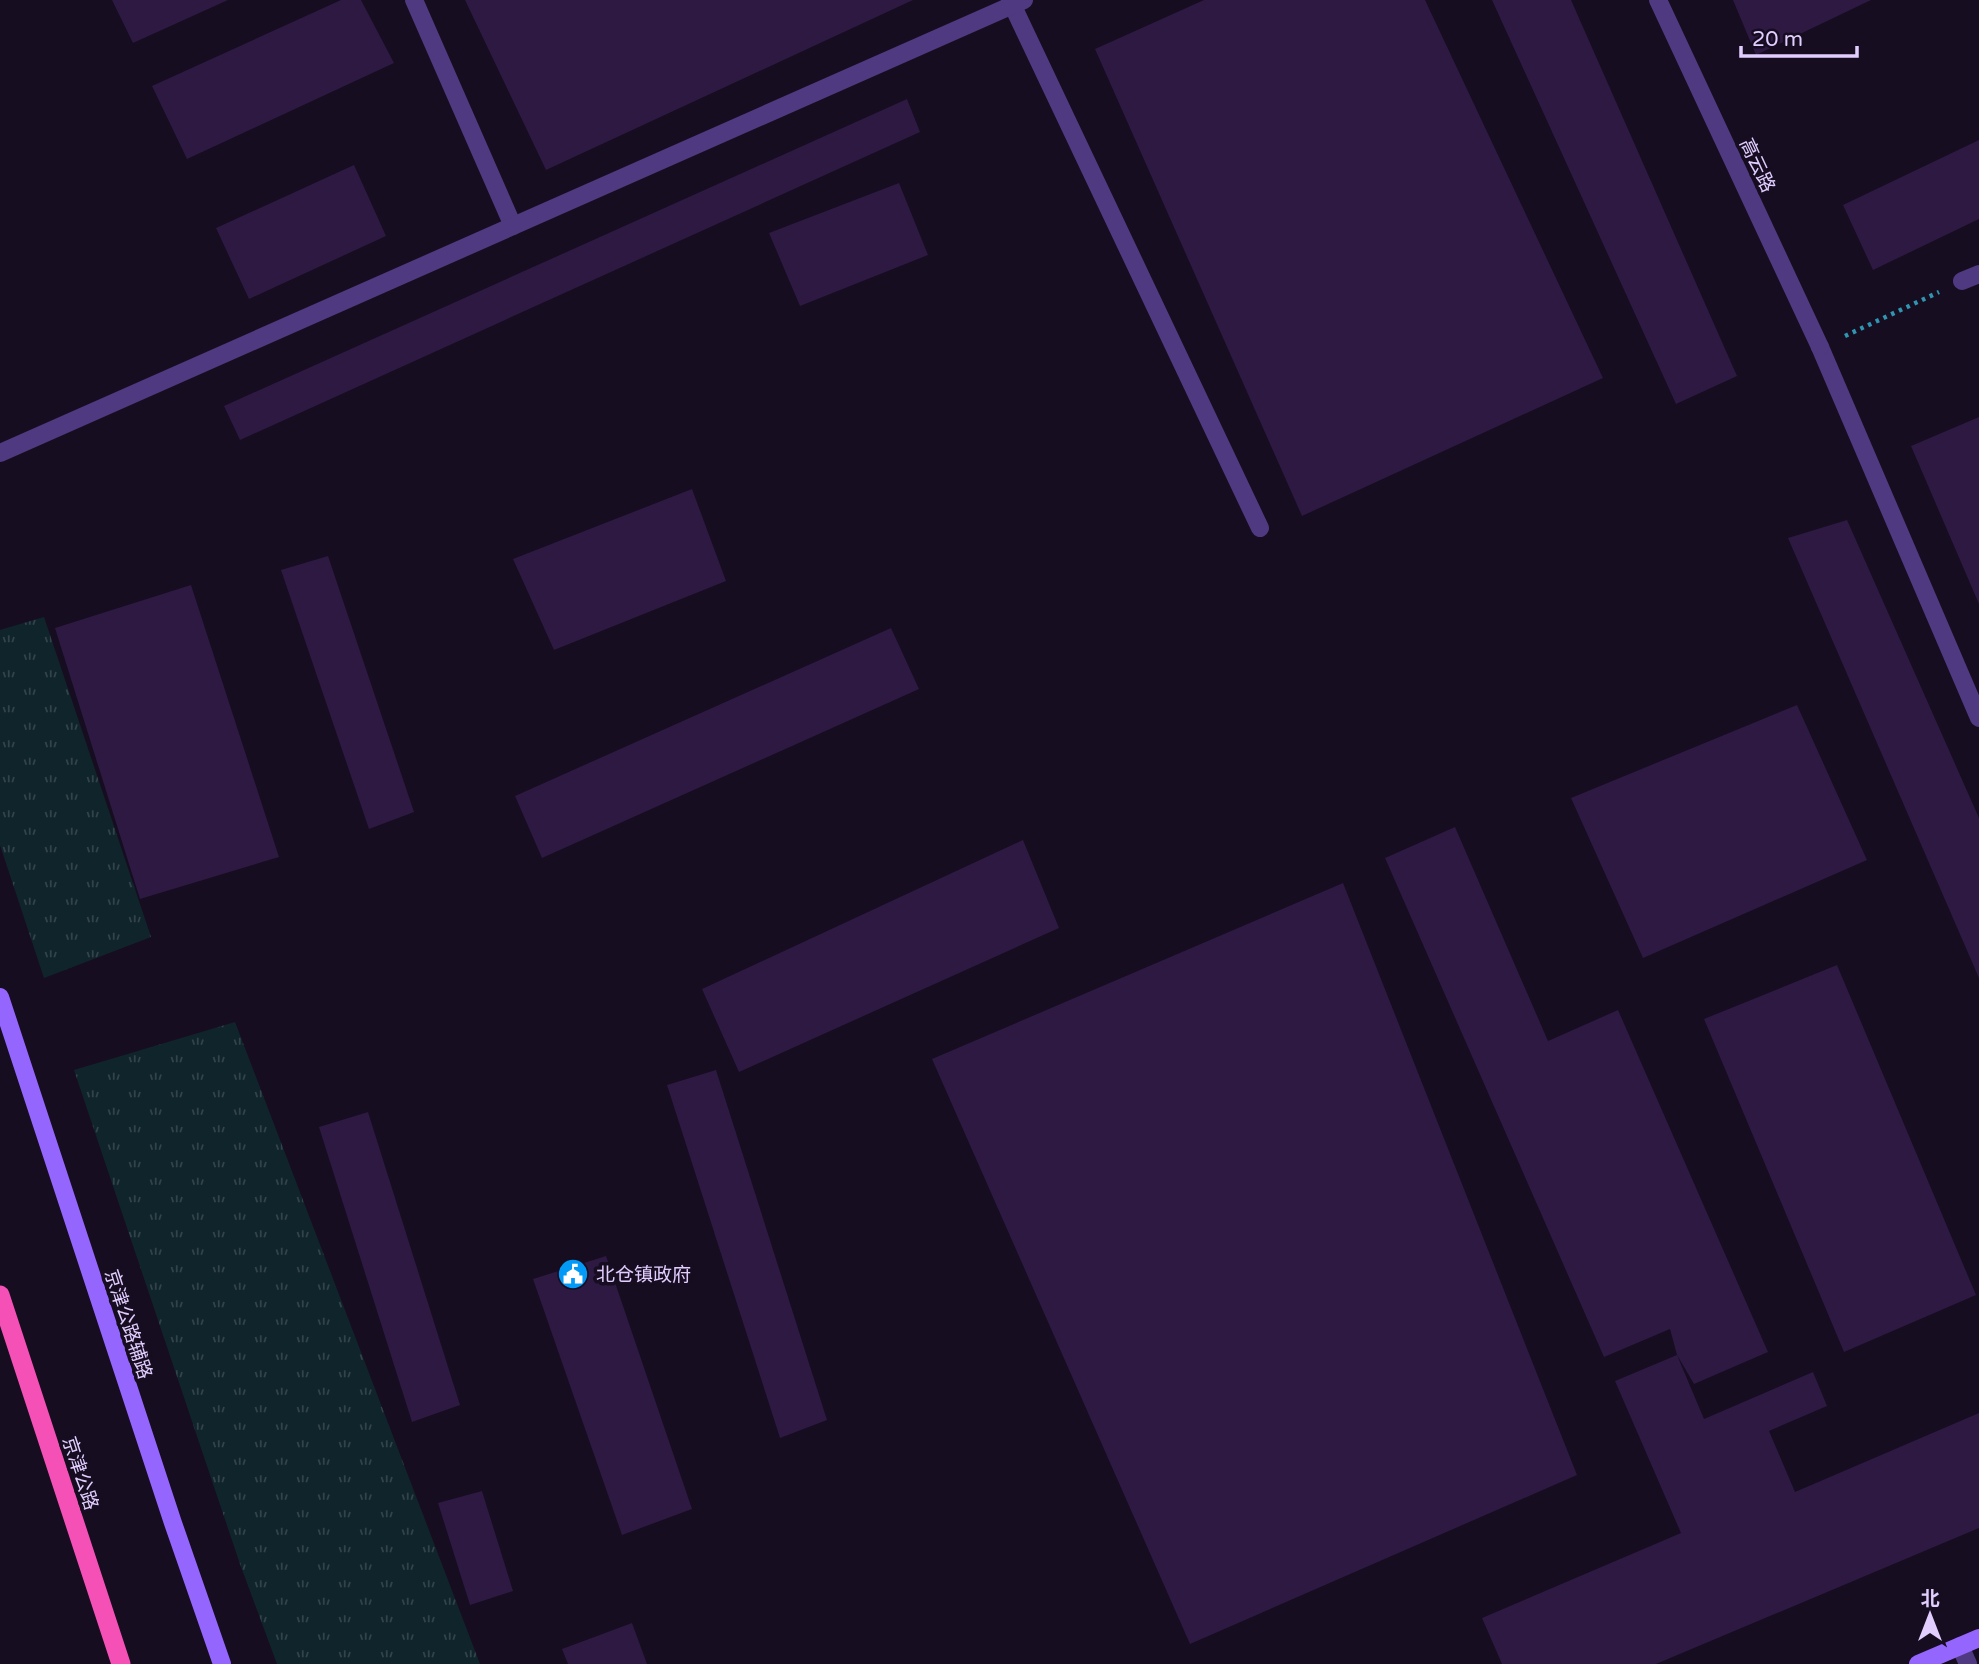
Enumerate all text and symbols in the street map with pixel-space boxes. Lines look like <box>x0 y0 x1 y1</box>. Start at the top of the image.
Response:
scale bar <box>1741 14 1856 58</box>
text: 20 m <box>1752 27 1803 52</box>
street label: 高云路 <box>1735 135 1779 196</box>
public building icon: 北仓镇政府 <box>556 1257 590 1291</box>
place label: 北仓镇政府 <box>596 1264 691 1286</box>
street label: 京津公路辅路 <box>100 1267 156 1382</box>
street label: 京津公路 <box>58 1434 102 1513</box>
north arrow <box>1895 1580 1965 1650</box>
text: 北 <box>1920 1588 1940 1610</box>

